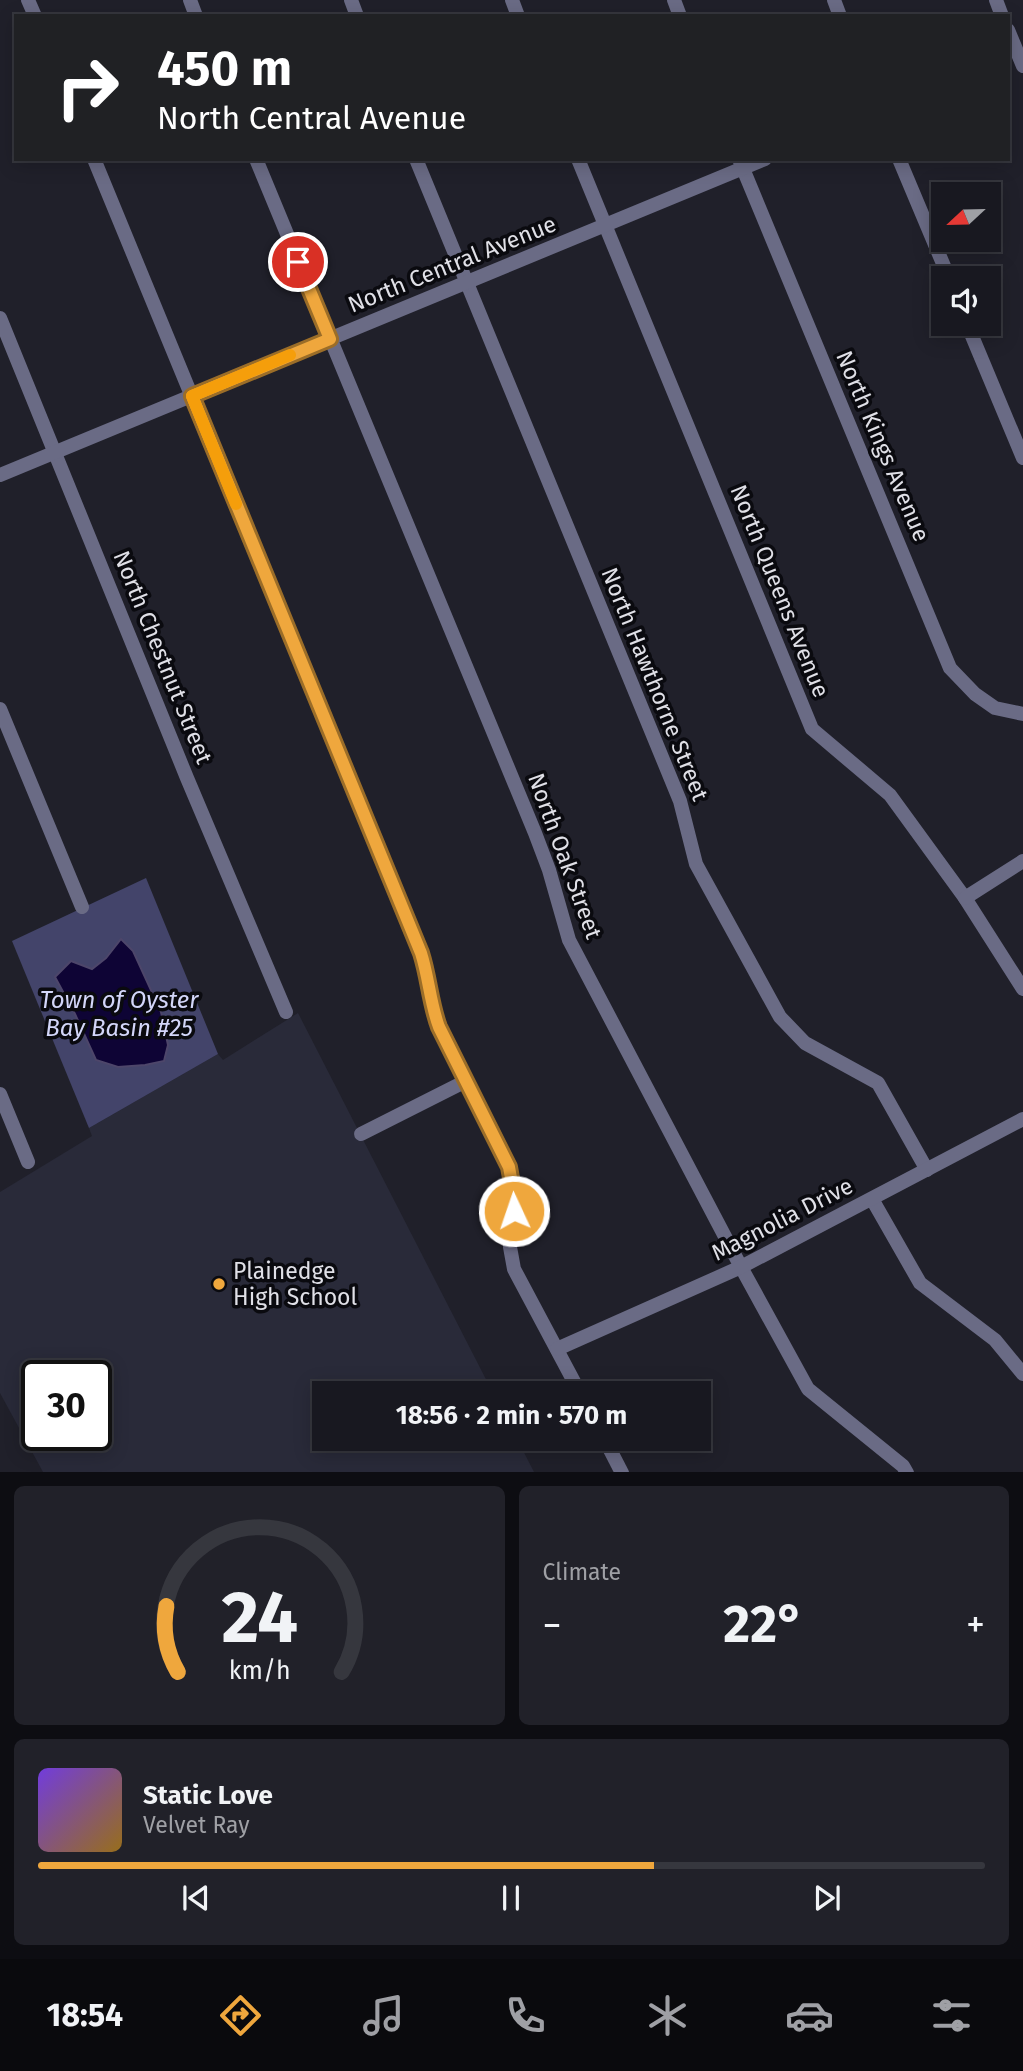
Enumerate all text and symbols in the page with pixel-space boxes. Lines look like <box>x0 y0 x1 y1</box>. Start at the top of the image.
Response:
text: 450 m <box>157 39 292 98</box>
icon: right <box>42 42 133 133</box>
text: North Central Avenue <box>157 99 466 137</box>
north arrow <box>931 182 1001 252</box>
map controls <box>931 182 1001 336</box>
street label: North Central Avenue <box>344 209 560 319</box>
pin <box>268 232 328 292</box>
icon: arrive <box>279 243 317 281</box>
button: sound <box>931 266 1001 336</box>
street label: North Kings Avenue <box>830 346 936 546</box>
street label: North Queens Avenue <box>725 481 835 701</box>
street label: North Chestnut Street <box>107 546 219 768</box>
street label: North Hawthorne Street <box>595 563 715 805</box>
street label: North Oak Street <box>522 769 608 943</box>
water label: Town of Oyster Bay Basin #25 <box>40 986 199 1042</box>
street label: Magnolia Drive <box>707 1171 857 1267</box>
position arrow <box>477 1174 551 1248</box>
place label: Plainedge High School <box>233 1257 358 1311</box>
marker: Plainedge High School <box>211 1276 227 1292</box>
speed limit sign: 30 <box>21 1360 112 1451</box>
text: 18:56 · 2 min · 570 m <box>396 1400 627 1431</box>
text: Climate <box>543 1558 621 1586</box>
text: 24 <box>221 1574 298 1661</box>
text: 22° <box>723 1593 804 1656</box>
text: − <box>543 1602 562 1648</box>
text: + <box>966 1602 985 1648</box>
text: km/h <box>228 1655 290 1685</box>
text: Static Love <box>143 1780 273 1811</box>
text: Velvet Ray <box>143 1811 250 1839</box>
icon: previous <box>177 1879 215 1917</box>
icon: pause <box>492 1879 530 1917</box>
icon: next <box>808 1879 846 1917</box>
icon: directions <box>216 1991 265 2040</box>
icon: music <box>359 1991 408 2040</box>
icon: phone <box>501 1991 550 2040</box>
icon: climate <box>643 1991 692 2040</box>
icon: car <box>785 1991 834 2040</box>
icon: filters <box>927 1991 976 2040</box>
text: 18:54 <box>47 1996 123 2034</box>

